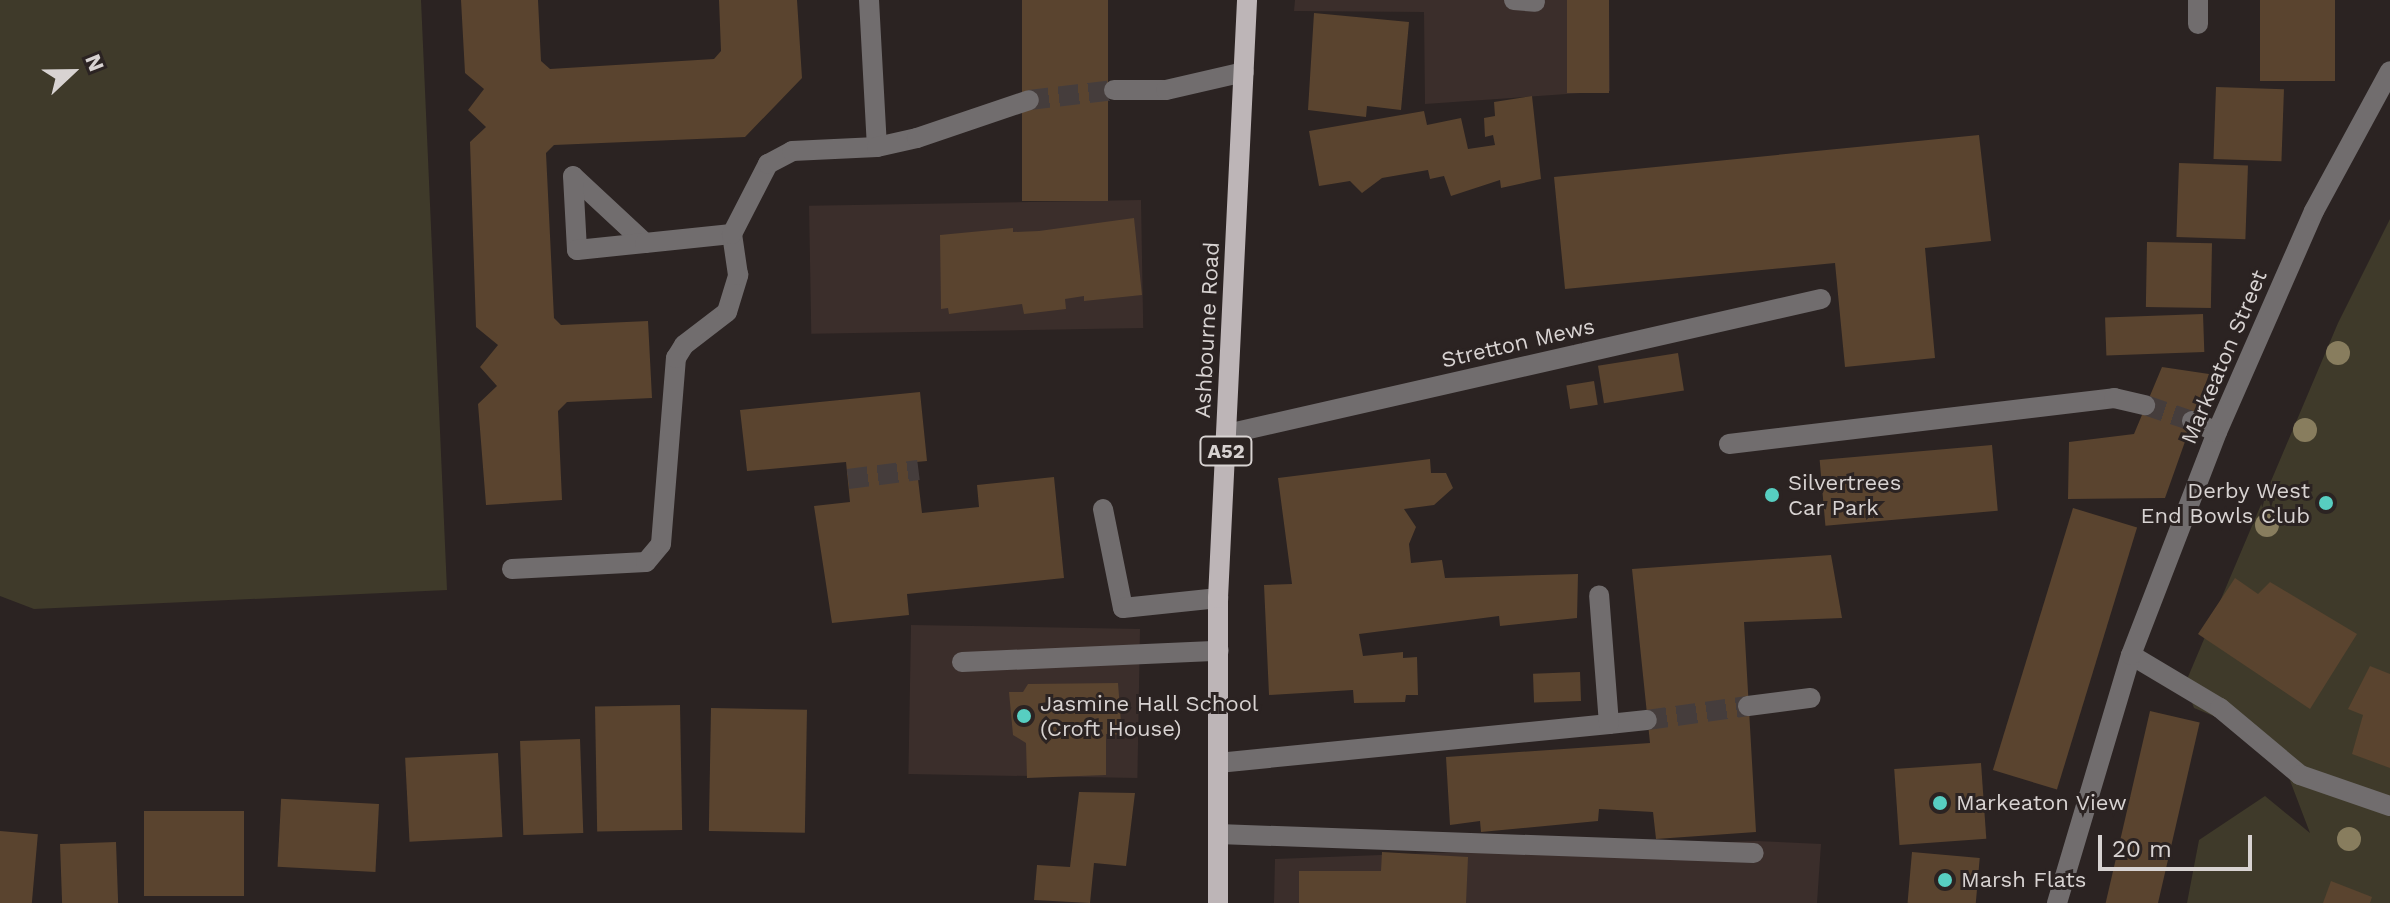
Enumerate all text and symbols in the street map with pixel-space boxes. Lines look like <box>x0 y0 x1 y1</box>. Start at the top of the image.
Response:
north arrow <box>32 32 112 112</box>
text: N <box>80 51 109 75</box>
street label: Ashbourne Road <box>1189 241 1225 419</box>
street label: Markeaton Street <box>2175 266 2273 448</box>
street label: Stretton Mews <box>1439 313 1597 373</box>
road number: A52 <box>1198 435 1254 467</box>
place label: Silvertrees Car Park <box>1788 469 1901 520</box>
place label: Derby West End Bowls Club <box>2140 477 2310 528</box>
marker: Silvertrees Car Park <box>1763 486 1781 504</box>
marker: Derby West End Bowls Club <box>2317 494 2335 512</box>
place label: Jasmine Hall School (Croft House) <box>1040 690 1259 742</box>
marker: Jasmine Hall School (Croft House) <box>1015 707 1033 725</box>
place label: Markeaton View <box>1956 790 2127 816</box>
marker: Markeaton View <box>1931 794 1949 812</box>
scale bar <box>2102 819 2256 869</box>
text: 20 m <box>2112 835 2172 863</box>
place label: Marsh Flats <box>1961 867 2086 893</box>
marker: Marsh Flats <box>1936 871 1954 889</box>

